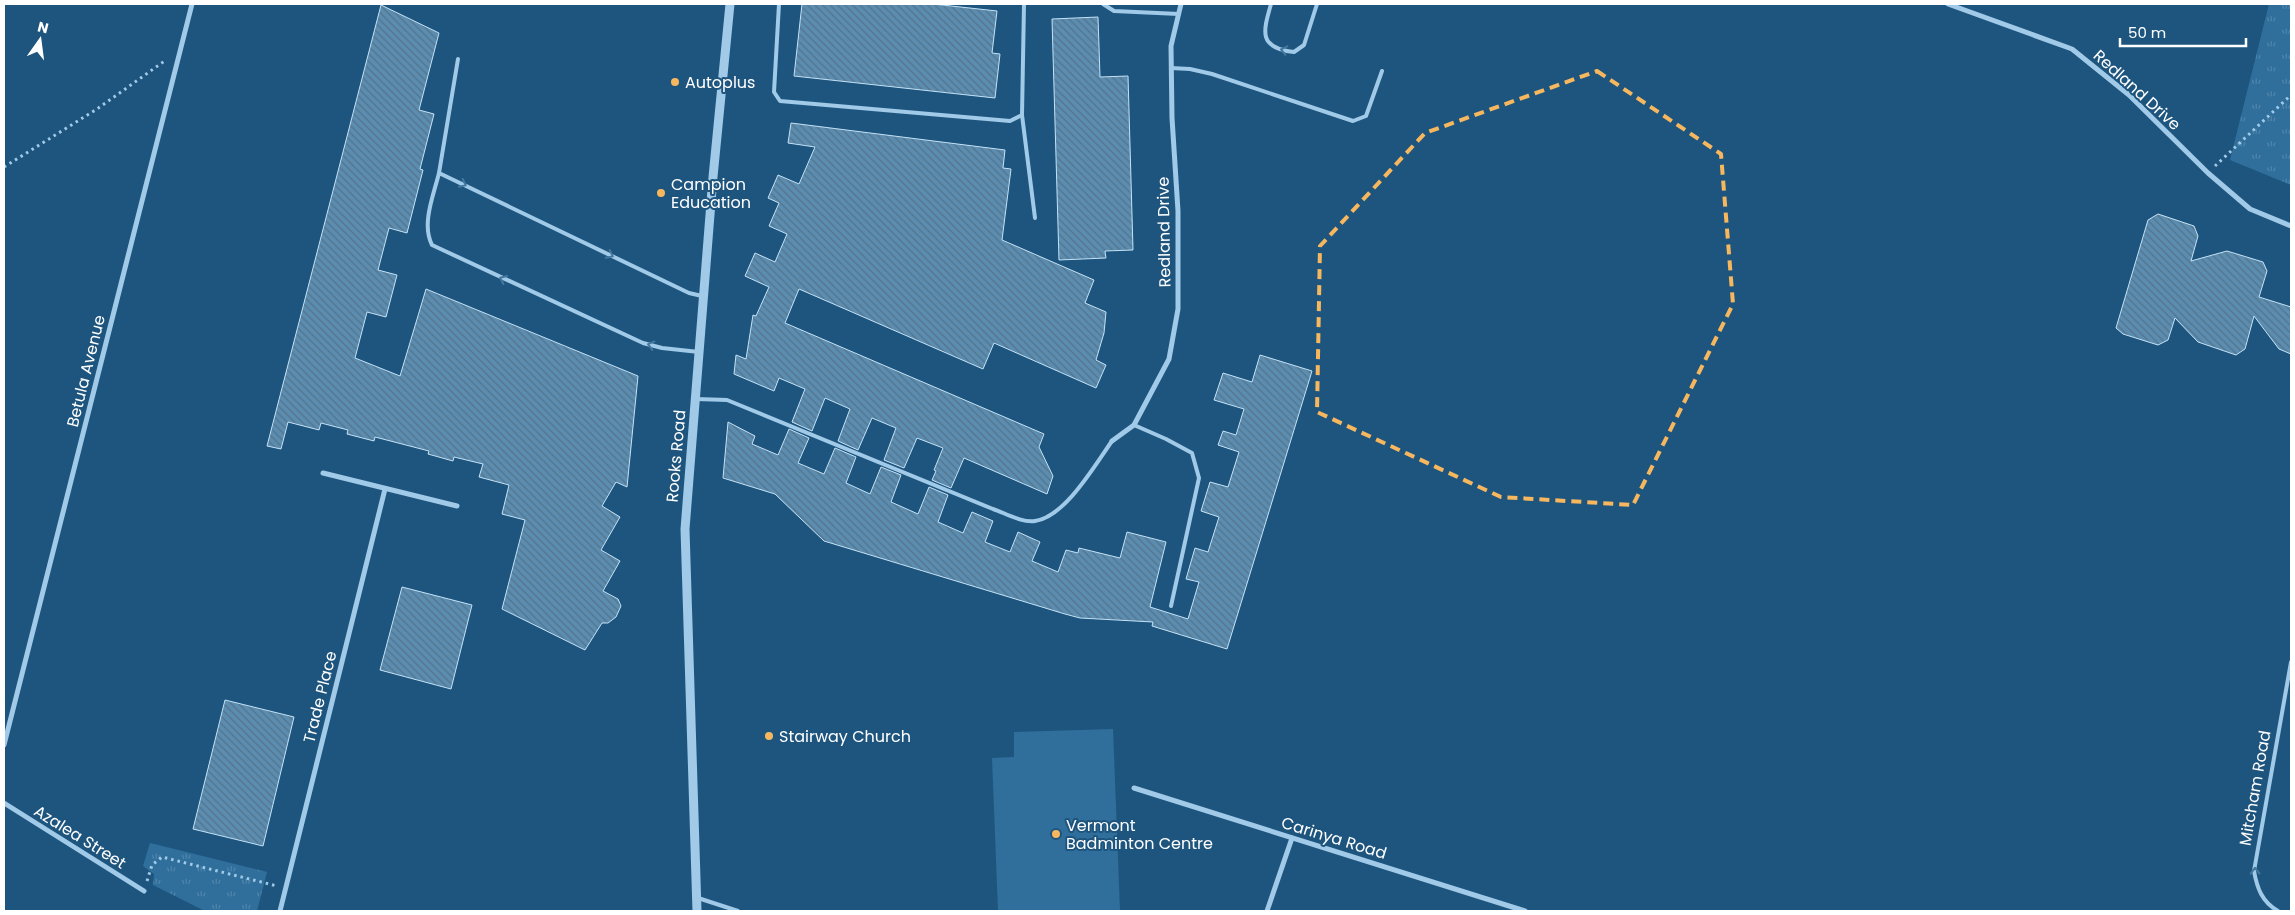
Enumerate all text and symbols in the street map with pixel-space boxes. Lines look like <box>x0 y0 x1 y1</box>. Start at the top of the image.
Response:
north arrow <box>15 15 65 65</box>
scale bar <box>2120 15 2246 47</box>
text: N <box>36 16 51 38</box>
text: 50 m <box>2128 22 2166 43</box>
street label: Redland Drive <box>2088 44 2186 136</box>
one-way arrow <box>1279 45 1288 56</box>
place label: Autoplus <box>685 71 755 94</box>
marker: Autoplus <box>669 76 681 88</box>
place label: Campion Education <box>671 173 751 214</box>
street label: Redland Drive <box>1152 176 1176 288</box>
one-way arrow <box>458 178 467 189</box>
marker: Campion Education <box>655 187 667 199</box>
one-way arrow <box>604 249 613 259</box>
one-way arrow <box>499 274 508 285</box>
street label: Betula Avenue <box>61 312 111 430</box>
one-way arrow <box>646 340 655 351</box>
street label: Rooks Road <box>661 409 691 503</box>
street label: Trade Place <box>297 648 343 745</box>
place label: Stairway Church <box>779 725 911 748</box>
street label: Mitcham Road <box>2234 729 2276 847</box>
marker: Stairway Church <box>763 730 775 742</box>
street label: Azalea Street <box>30 800 131 875</box>
street label: Carinya Road <box>1279 811 1389 865</box>
place label: Vermont Badminton Centre <box>1066 814 1213 855</box>
marker: Vermont Badminton Centre <box>1050 828 1062 840</box>
one-way arrow <box>2250 867 2260 874</box>

